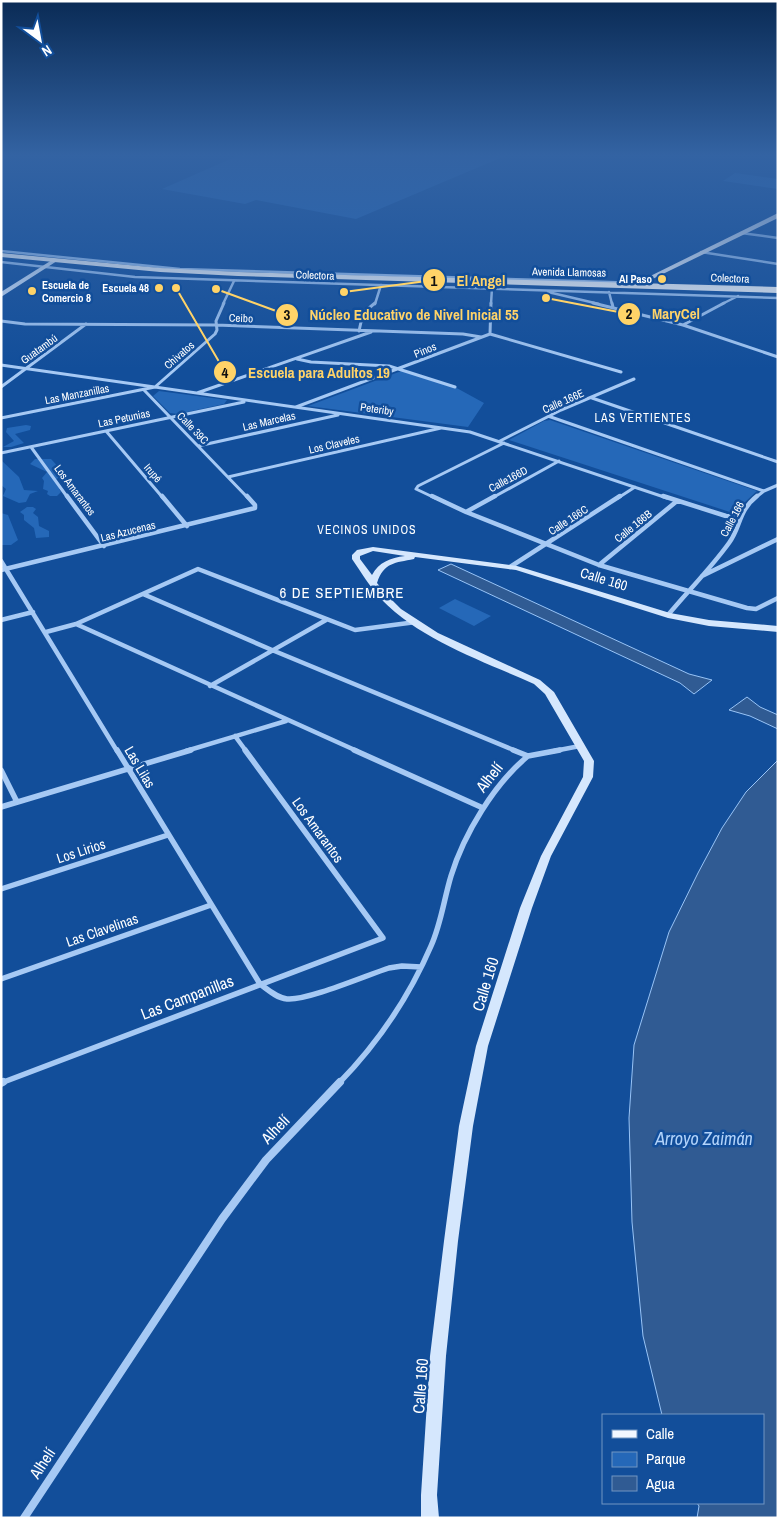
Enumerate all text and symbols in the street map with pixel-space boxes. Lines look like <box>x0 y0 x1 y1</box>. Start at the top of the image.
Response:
north arrow <box>15 15 65 65</box>
text: N <box>39 41 55 61</box>
street label: Avenida Llamosas <box>531 264 607 280</box>
callout: El Angel <box>421 265 516 295</box>
street label: Colectora <box>295 267 335 283</box>
text: 1 <box>431 270 438 291</box>
text: El Angel <box>457 270 505 291</box>
street label: Colectora <box>710 270 750 286</box>
place label: Al Paso <box>619 272 652 286</box>
marker: Al Paso <box>656 273 668 285</box>
place label: Escuela de Comercio 8 <box>42 278 91 305</box>
place label: Escuela 48 <box>102 281 149 295</box>
marker: Escuela 48 <box>153 282 165 294</box>
marker: Escuela de Comercio 8 <box>26 285 38 297</box>
callout: MaryCel <box>617 299 710 329</box>
callout: Núcleo Educativo de Nivel Inicial 55 <box>274 300 528 330</box>
text: 2 <box>626 303 633 324</box>
text: MaryCel <box>652 303 700 324</box>
text: 3 <box>284 304 291 325</box>
text: Núcleo Educativo de Nivel Inicial 55 <box>309 304 519 325</box>
street label: Ceibo <box>229 311 253 325</box>
street label: Guatambú <box>18 331 60 367</box>
street label: Chivatos <box>161 338 197 372</box>
street label: Pinos <box>412 339 439 361</box>
callout: Escuela para Adultos 19 <box>213 357 400 387</box>
text: 4 <box>222 362 229 383</box>
text: Escuela para Adultos 19 <box>248 362 390 383</box>
street label: Las Manzanillas <box>44 381 111 407</box>
street label: Calle 166E <box>540 386 586 416</box>
street label: Peteriby <box>359 400 395 418</box>
street label: Las Petunias <box>97 406 152 430</box>
street label: Las Marcelas <box>241 408 297 434</box>
street label: Calle 39C <box>174 409 212 447</box>
district label: LAS VERTIENTES <box>595 410 691 426</box>
street label: Los Claveles <box>307 431 361 457</box>
street label: Irupé <box>141 461 165 485</box>
street label: Los Amarantos <box>51 462 99 519</box>
street label: Calle166D <box>486 463 530 495</box>
street label: Calle 166 <box>717 499 747 539</box>
street label: Calle 166C <box>545 502 591 538</box>
street label: Calle 166B <box>611 507 655 545</box>
street label: Las Azucenas <box>99 517 157 545</box>
district label: VECINOS UNIDOS <box>317 522 417 538</box>
street label: Calle 160 <box>578 563 630 595</box>
district label: 6 DE SEPTIEMBRE <box>279 582 405 603</box>
street label: Las Lilas <box>120 743 160 792</box>
street label: Alhelí <box>470 757 508 797</box>
street label: Los Amarantos <box>288 794 348 866</box>
street label: Los Lirios <box>54 835 108 867</box>
street label: Las Clavelinas <box>63 909 141 951</box>
street label: Calle 160 <box>466 954 504 1014</box>
street label: Las Campanillas <box>137 969 237 1025</box>
street label: Alhelí <box>255 1109 295 1149</box>
water label: Arroyo Zaimán <box>654 1126 753 1151</box>
street label: Calle 160 <box>407 1358 433 1414</box>
legend <box>602 1414 764 1504</box>
text: Calle <box>646 1423 674 1444</box>
street label: Alhelí <box>23 1443 60 1484</box>
text: Parque <box>646 1448 686 1469</box>
text: Agua <box>645 1473 675 1494</box>

